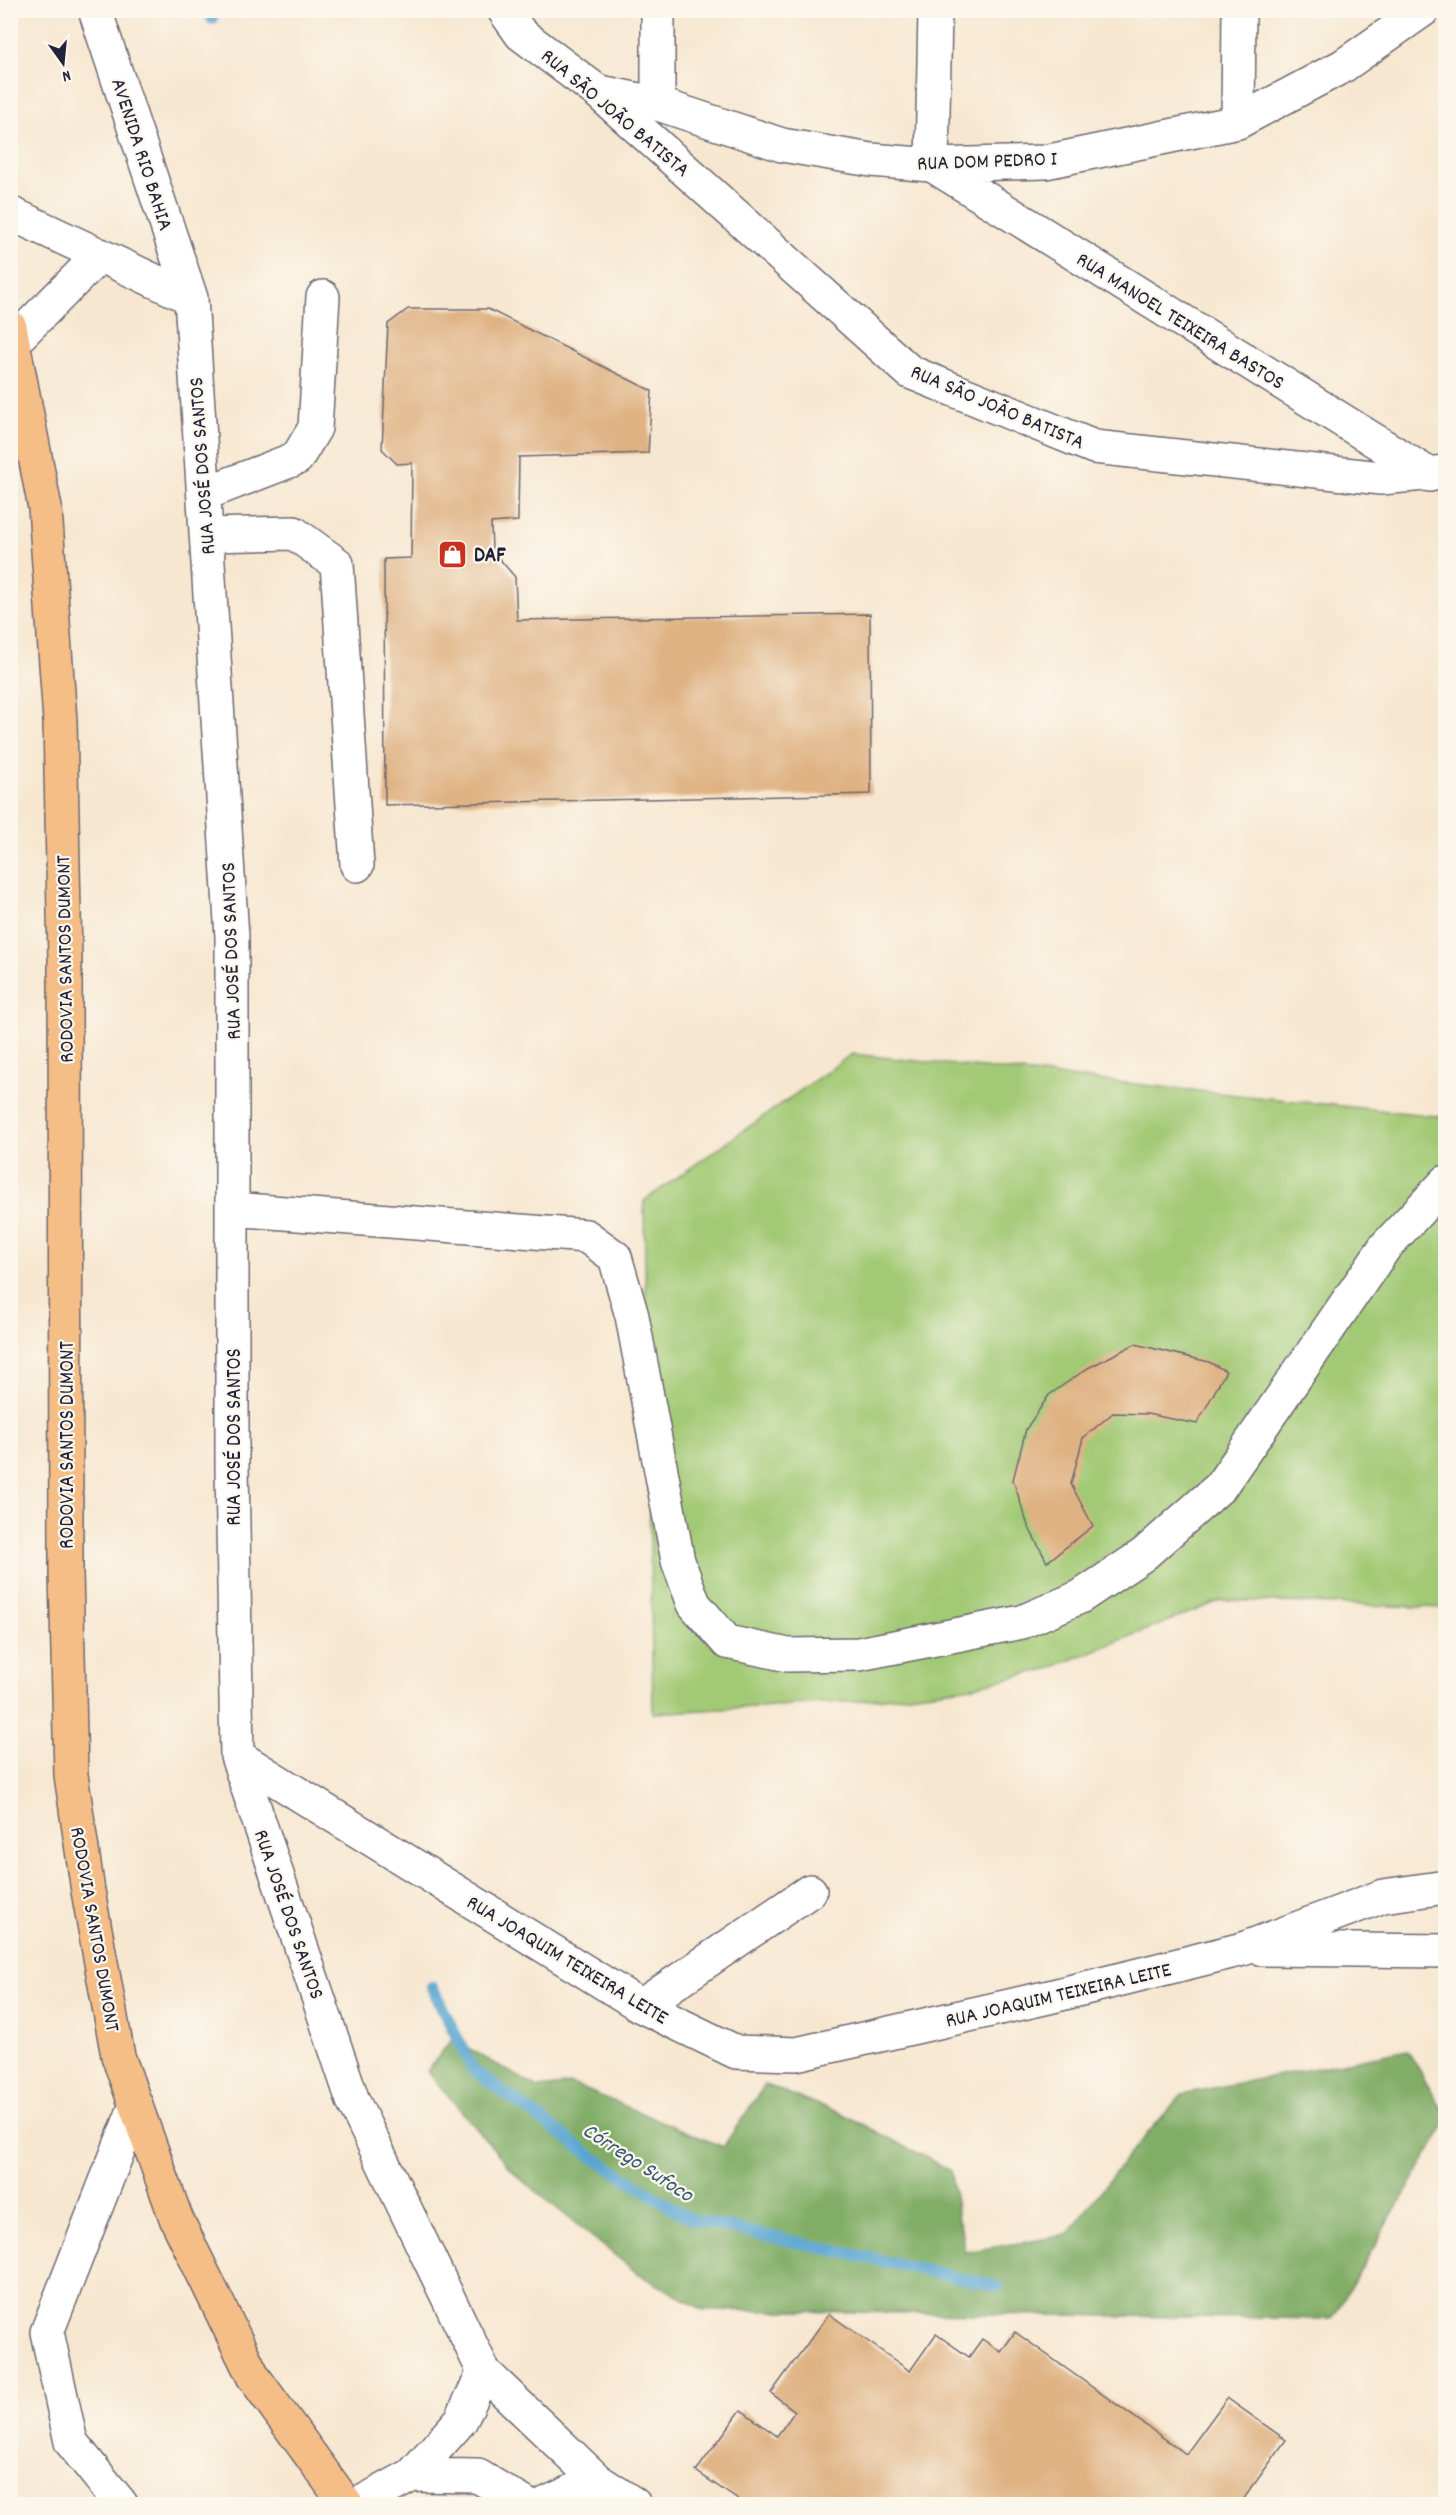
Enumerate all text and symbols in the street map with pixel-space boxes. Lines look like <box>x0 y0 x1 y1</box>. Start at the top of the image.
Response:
north arrow <box>33 33 93 93</box>
street label: RUA SÃO JOÃO BATISTA <box>533 43 695 186</box>
text: N <box>59 63 73 87</box>
street label: AVENIDA RIO BAHIA <box>101 75 179 235</box>
street label: RUA DOM PEDRO I <box>917 146 1058 180</box>
street label: RUA MANOEL TEIXEIRA BASTOS <box>1069 246 1289 399</box>
street label: RUA SÃO JOÃO BATISTA <box>905 359 1089 459</box>
street label: RUA JOSÉ DOS SANTOS <box>183 376 225 555</box>
shop icon: DAF <box>437 538 469 570</box>
place label: DAF <box>474 542 506 572</box>
street label: RODOVIA SANTOS DUMONT <box>50 854 84 1063</box>
street label: RUA JOSÉ DOS SANTOS <box>215 862 251 1040</box>
street label: RODOVIA SANTOS DUMONT <box>54 1341 84 1549</box>
street label: RUA JOSÉ DOS SANTOS <box>221 1348 251 1526</box>
street label: RODOVIA SANTOS DUMONT <box>60 1825 126 2035</box>
street label: RUA JOSÉ DOS SANTOS <box>244 1826 330 2004</box>
street label: RUA JOAQUIM TEIXEIRA LEITE <box>460 1889 673 2034</box>
street label: RUA JOAQUIM TEIXEIRA LEITE <box>943 1956 1175 2037</box>
water label: Córrego Sufoco <box>576 2116 700 2212</box>

